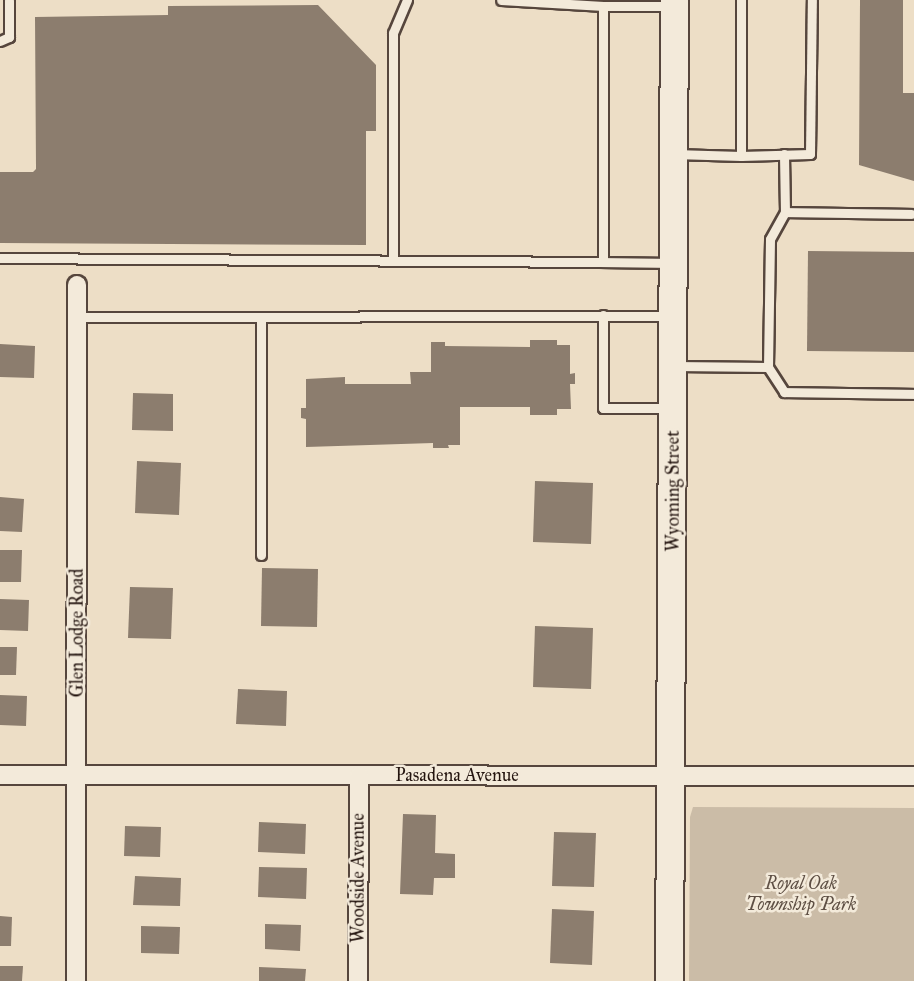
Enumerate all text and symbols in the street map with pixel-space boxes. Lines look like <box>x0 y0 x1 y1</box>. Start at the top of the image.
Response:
street label: Wyoming Street <box>662 430 684 552</box>
street label: Glen Lodge Road <box>66 569 88 697</box>
street label: Pasadena Avenue <box>395 764 519 786</box>
street label: Woodside Avenue <box>347 813 369 943</box>
park label: Royal Oak Township Park <box>746 873 856 916</box>

